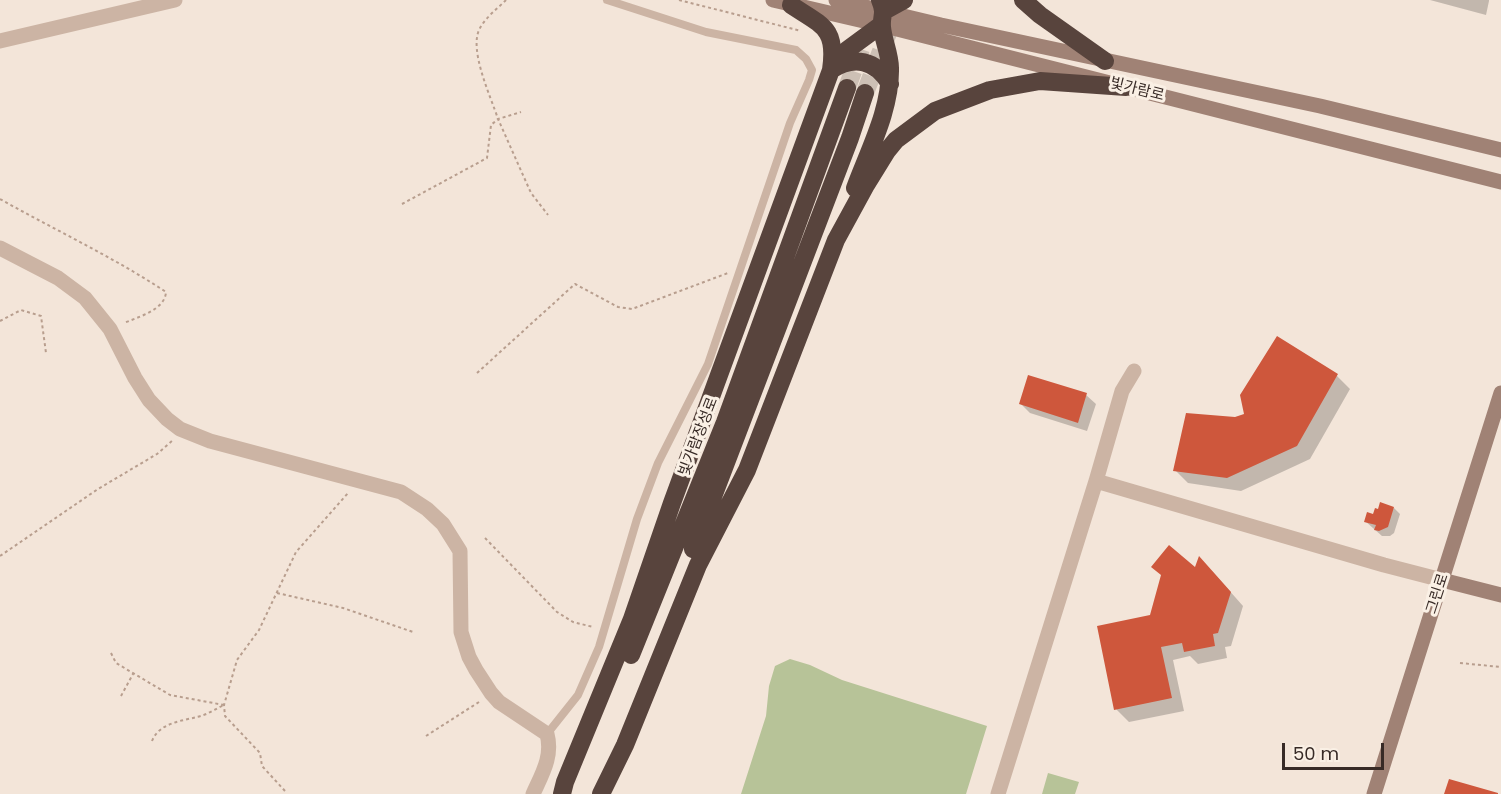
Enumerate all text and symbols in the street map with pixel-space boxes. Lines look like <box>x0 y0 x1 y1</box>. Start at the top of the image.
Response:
street label: 빛가람로 <box>1108 75 1166 105</box>
street label: 빛가람장성로 <box>676 395 722 479</box>
street label: 그린로 <box>1423 572 1453 616</box>
scale bar <box>1285 731 1387 769</box>
text: 50 m <box>1293 741 1339 766</box>

